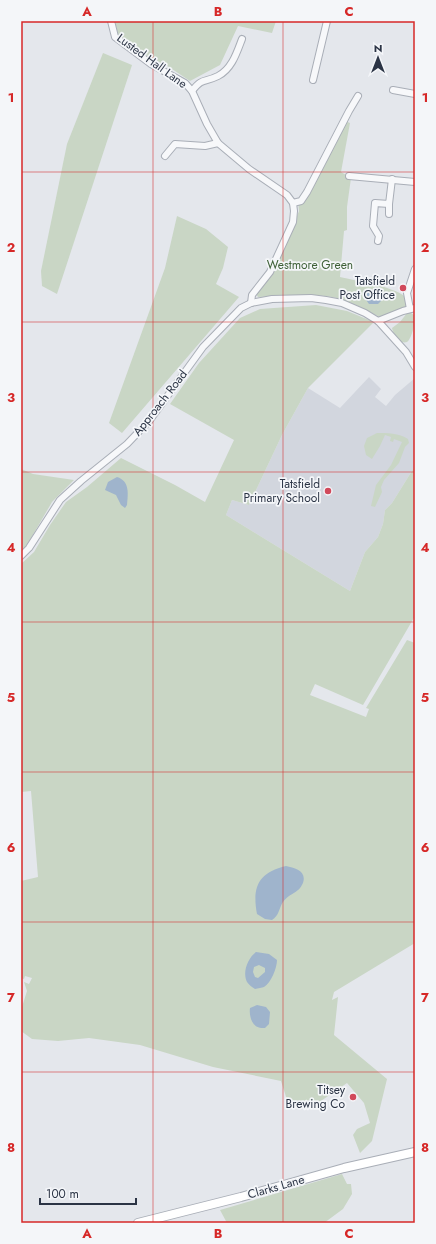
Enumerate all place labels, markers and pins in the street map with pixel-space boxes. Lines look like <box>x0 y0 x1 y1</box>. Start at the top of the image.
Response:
place label: Tatsfield Post Office <box>340 272 395 304</box>
marker: Tatsfield Post Office <box>398 283 408 293</box>
place label: Tatsfield Primary School <box>243 475 320 507</box>
marker: Tatsfield Primary School <box>323 486 333 496</box>
place label: Titsey Brewing Co <box>286 1081 346 1113</box>
marker: Titsey Brewing Co <box>348 1092 358 1102</box>

